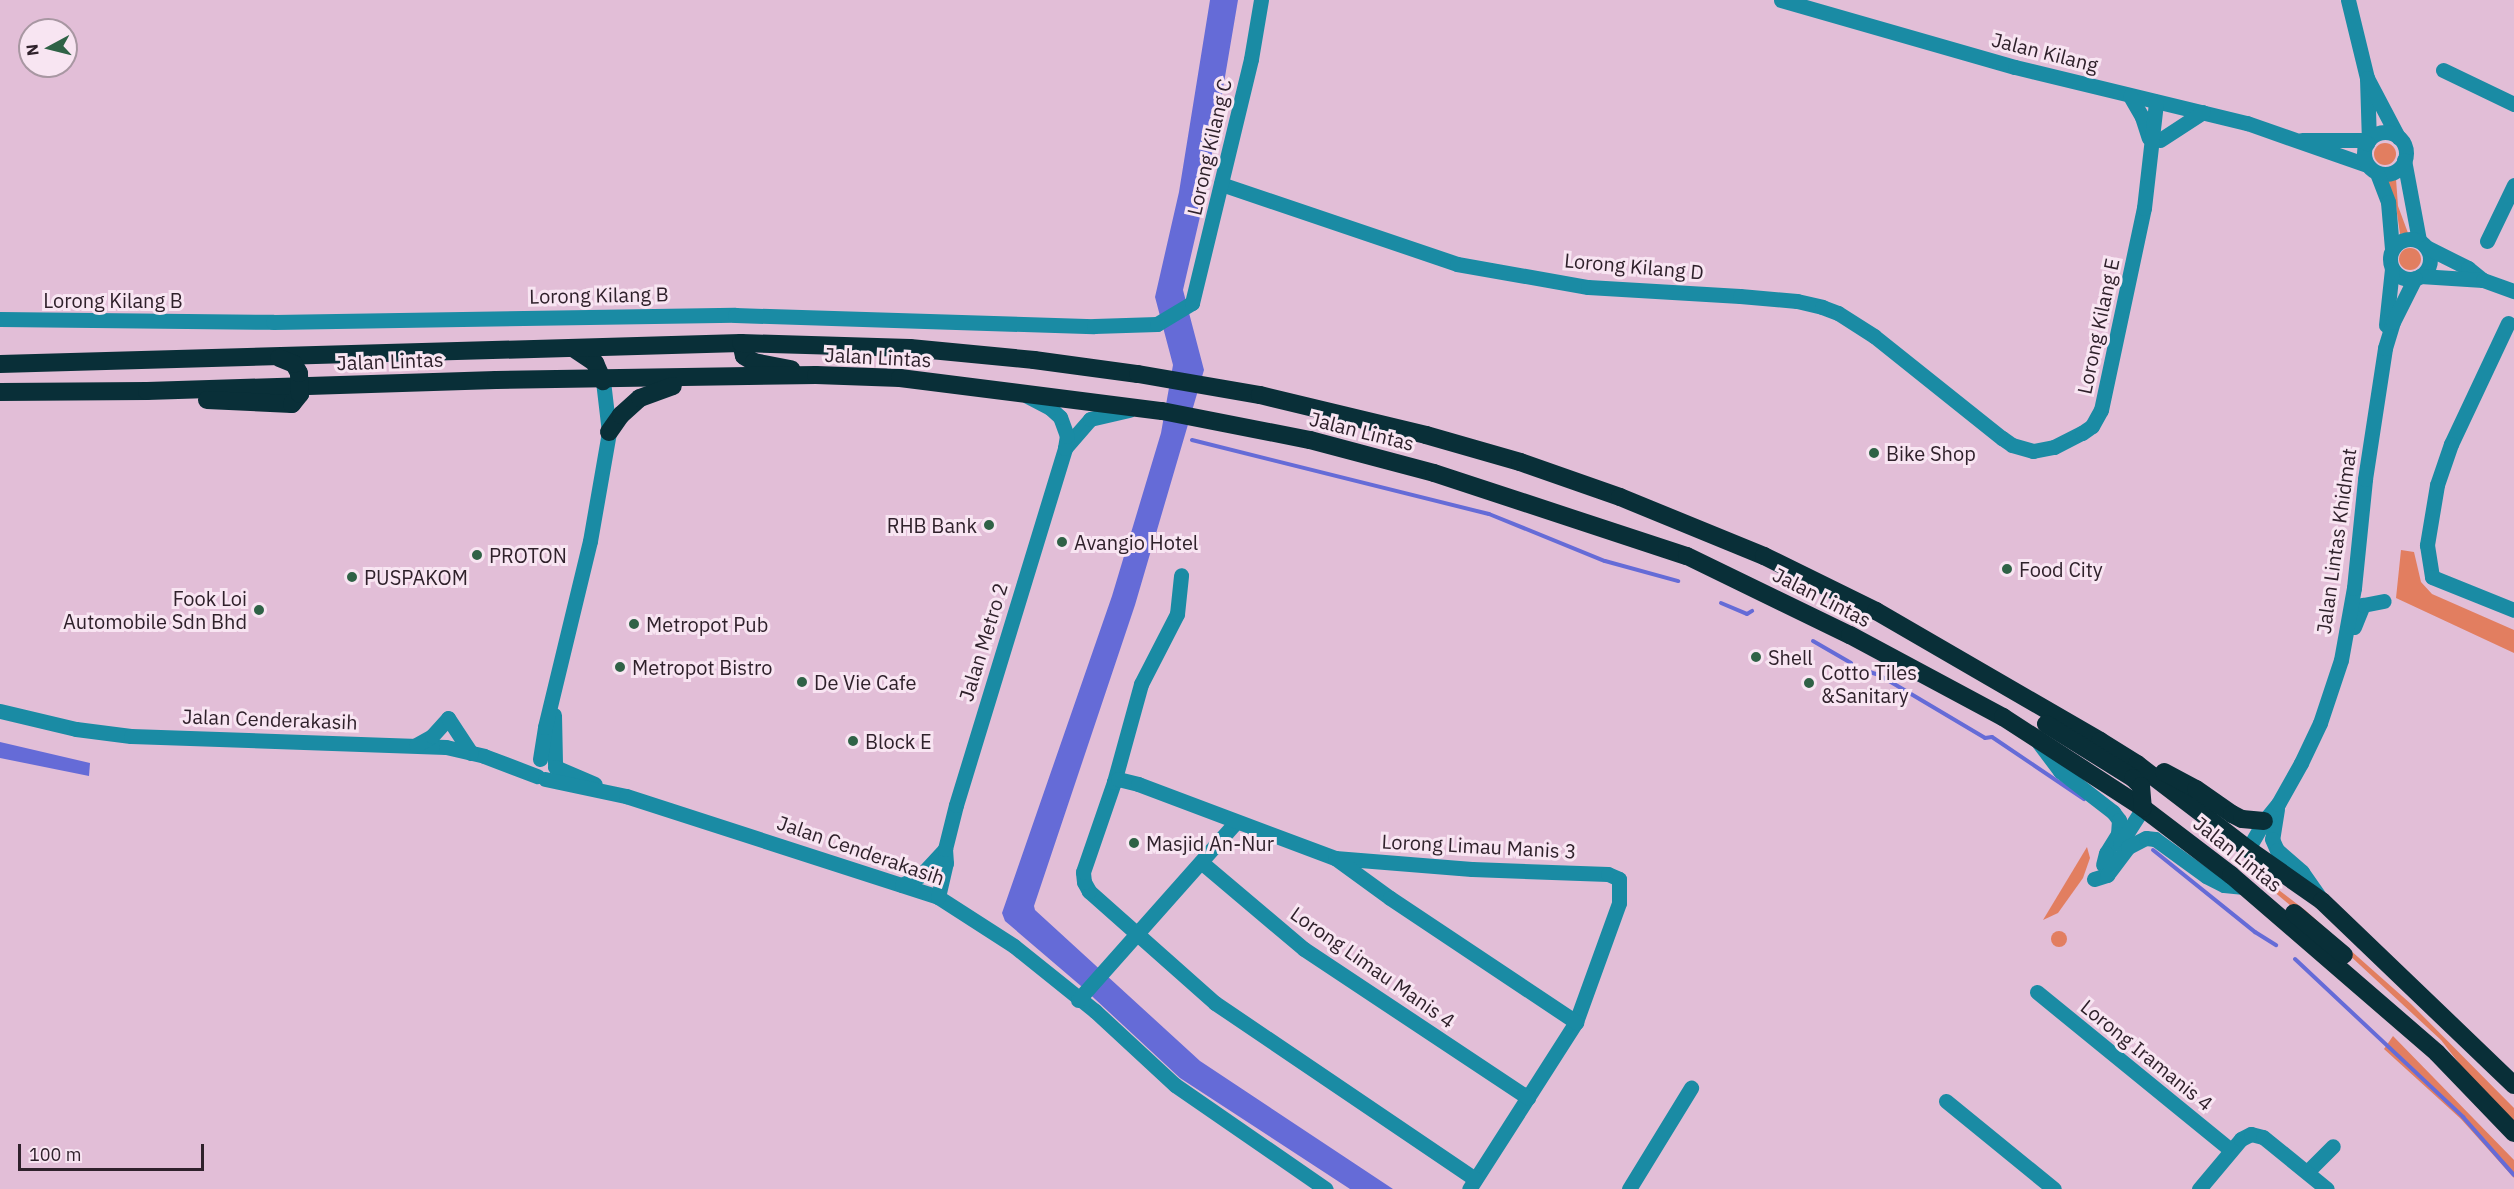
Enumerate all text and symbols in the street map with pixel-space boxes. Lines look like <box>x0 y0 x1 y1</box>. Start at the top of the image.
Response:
north arrow <box>18 18 78 78</box>
street label: Jalan Kilang <box>1989 27 2101 77</box>
text: N <box>21 43 43 57</box>
street label: Lorong Kilang C <box>1182 77 1236 217</box>
street label: Lorong Kilang D <box>1563 248 1705 284</box>
street label: Lorong Kilang E <box>2072 256 2124 396</box>
street label: Lorong Kilang B <box>529 282 669 308</box>
street label: Lorong Kilang B <box>43 288 183 312</box>
street label: Jalan Lintas <box>824 342 932 372</box>
street label: Jalan Lintas <box>336 347 444 375</box>
street label: Jalan Lintas <box>1307 406 1417 456</box>
place label: Bike Shop <box>1886 441 1976 465</box>
marker: Bike Shop <box>1867 446 1881 460</box>
street label: Jalan Lintas Khidmat <box>2311 447 2361 635</box>
place label: RHB Bank <box>887 513 977 537</box>
marker: RHB Bank <box>982 518 996 532</box>
place label: Avangio Hotel <box>1074 530 1198 554</box>
marker: Avangio Hotel <box>1055 535 1069 549</box>
place label: PROTON <box>489 543 567 567</box>
marker: PROTON <box>470 548 484 562</box>
place label: Food City <box>2019 557 2103 581</box>
street label: Jalan Lintas <box>1769 562 1875 632</box>
marker: Food City <box>2000 562 2014 576</box>
place label: PUSPAKOM <box>364 565 468 589</box>
marker: PUSPAKOM <box>345 570 359 584</box>
street label: Jalan Metro 2 <box>954 580 1012 704</box>
place label: Fook Loi Automobile Sdn Bhd <box>63 586 247 633</box>
marker: Fook Loi Automobile Sdn Bhd <box>252 603 266 617</box>
place label: Metropot Pub <box>646 612 768 636</box>
marker: Metropot Pub <box>627 617 641 631</box>
place label: Shell <box>1768 645 1813 669</box>
marker: Shell <box>1749 650 1763 664</box>
place label: Metropot Bistro <box>632 655 772 679</box>
marker: Metropot Bistro <box>613 660 627 674</box>
place label: Cotto Tiles &Sanitary <box>1821 660 1917 707</box>
place label: De Vie Cafe <box>814 670 916 694</box>
marker: De Vie Cafe <box>795 675 809 689</box>
marker: Cotto Tiles &Sanitary <box>1802 676 1816 690</box>
street label: Jalan Cenderakasih <box>182 704 358 734</box>
place label: Block E <box>865 729 932 753</box>
marker: Block E <box>846 734 860 748</box>
street label: Jalan Cenderakasih <box>774 810 948 890</box>
street label: Jalan Lintas <box>2189 811 2287 897</box>
street label: Lorong Limau Manis 3 <box>1381 829 1577 863</box>
place label: Masjid An-Nur <box>1146 831 1274 855</box>
marker: Masjid An-Nur <box>1127 836 1141 850</box>
street label: Lorong Limau Manis 4 <box>1286 901 1460 1033</box>
street label: Lorong Iramanis 4 <box>2076 994 2218 1116</box>
scale bar <box>21 1132 207 1170</box>
text: 100 m <box>29 1143 81 1166</box>

